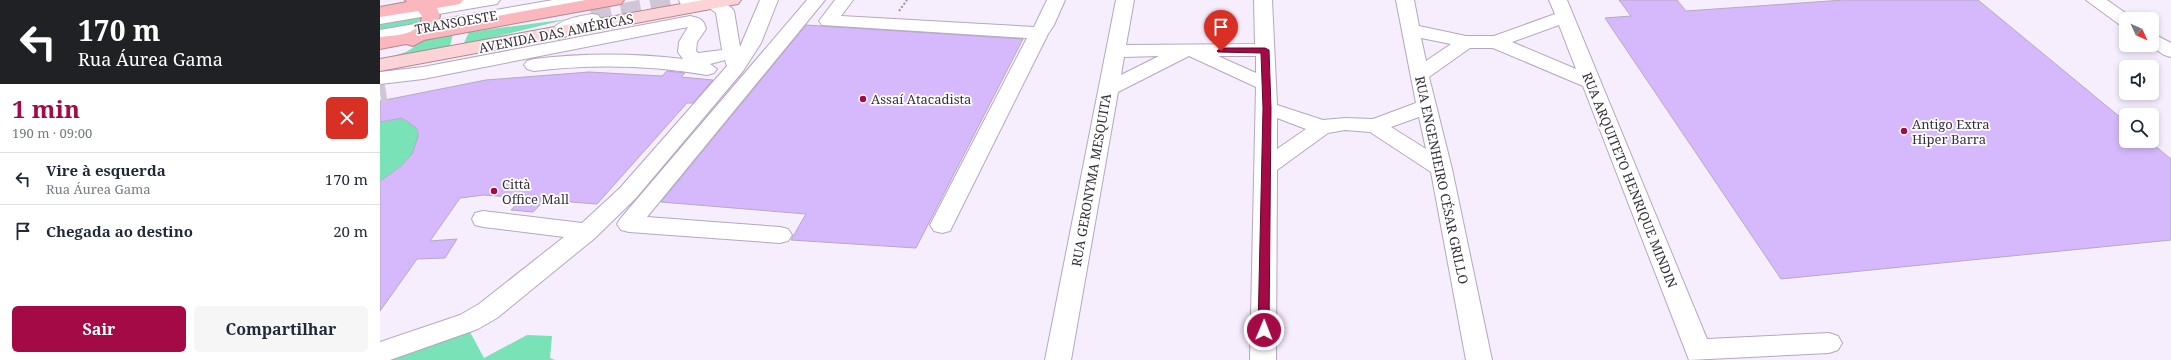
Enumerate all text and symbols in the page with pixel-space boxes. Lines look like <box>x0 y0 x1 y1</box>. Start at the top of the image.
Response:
street label: TRANSOESTE <box>413 6 499 38</box>
street label: AVENIDA DAS AMÉRICAS <box>477 9 635 57</box>
pin <box>1204 10 1238 51</box>
text: 170 m <box>78 11 160 49</box>
north arrow <box>2119 12 2159 52</box>
map controls <box>2119 12 2159 148</box>
icon: left <box>12 16 64 68</box>
icon: arrive <box>1210 16 1232 38</box>
text: Rua Áurea Gama <box>78 47 223 71</box>
button: sound <box>2119 60 2159 100</box>
street label: RUA ARQUITETO HENRIQUE MINDIN <box>1578 70 1682 291</box>
street label: RUA ENGENHEIRO CÉSAR GRILLO <box>1411 74 1473 286</box>
place label: Assaí Atacadista <box>871 90 971 108</box>
street label: RUA GERONYMA MESQUITA <box>1067 91 1115 268</box>
text: 1 min <box>12 92 80 125</box>
marker: Assaí Atacadista <box>858 94 868 104</box>
button: close <box>326 97 368 139</box>
button: search <box>2119 108 2159 148</box>
place label: Antigo Extra Hiper Barra <box>1912 115 1990 148</box>
text: 190 m · 09:00 <box>12 124 92 142</box>
marker: Antigo Extra Hiper Barra <box>1899 126 1909 136</box>
text: Vire à esquerda <box>46 160 166 180</box>
icon: left <box>12 168 34 190</box>
text: 170 m <box>325 169 368 189</box>
place label: Città Office Mall <box>502 175 569 208</box>
text: Rua Áurea Gama <box>46 180 151 198</box>
marker: Città Office Mall <box>489 186 499 196</box>
icon: arrive <box>12 220 34 242</box>
text: Chegada ao destino <box>46 221 193 241</box>
text: 20 m <box>333 221 368 241</box>
button: Sair <box>12 306 186 352</box>
button: Compartilhar <box>194 306 368 352</box>
position arrow <box>1243 309 1285 351</box>

